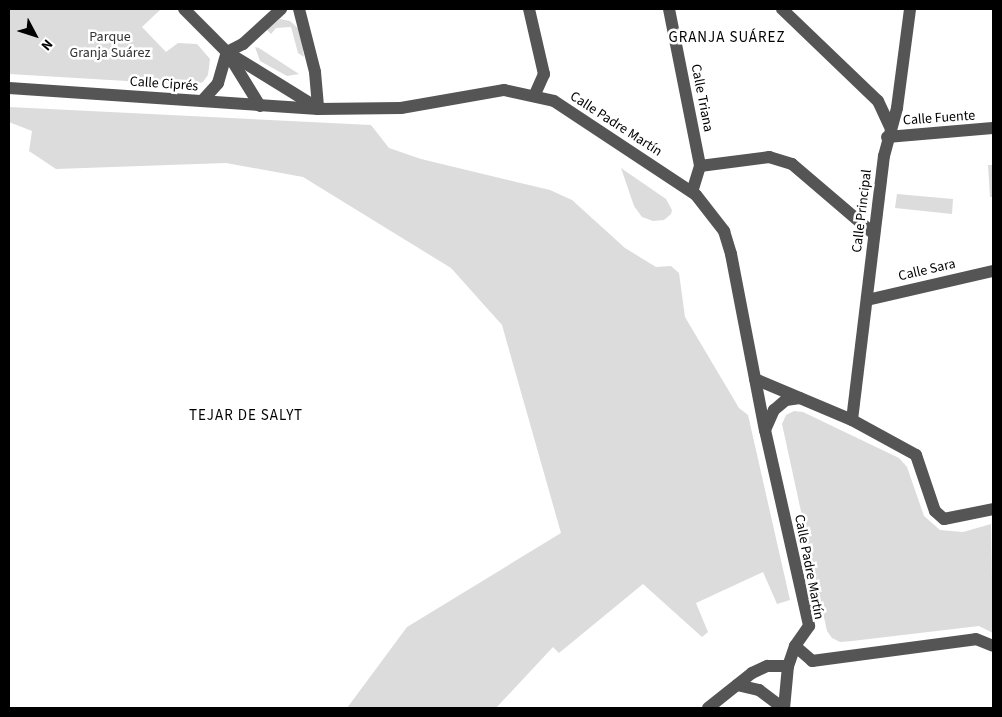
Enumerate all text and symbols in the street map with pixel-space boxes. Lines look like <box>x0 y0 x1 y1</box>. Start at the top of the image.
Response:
north arrow <box>10 10 60 60</box>
park label: Parque Granja Suárez <box>70 29 150 62</box>
district label: GRANJA SUÁREZ <box>667 29 787 47</box>
text: N <box>36 35 57 55</box>
street label: Calle Triana <box>687 63 717 133</box>
street label: Calle Ciprés <box>129 73 199 95</box>
street label: Calle Padre Martín <box>567 88 665 160</box>
street label: Calle Fuente <box>902 107 976 129</box>
street label: Calle Principal <box>849 168 875 254</box>
street label: Calle Sara <box>897 255 957 285</box>
district label: TEJAR DE SALYT <box>187 407 305 425</box>
street label: Calle Padre Martín <box>791 513 827 621</box>

